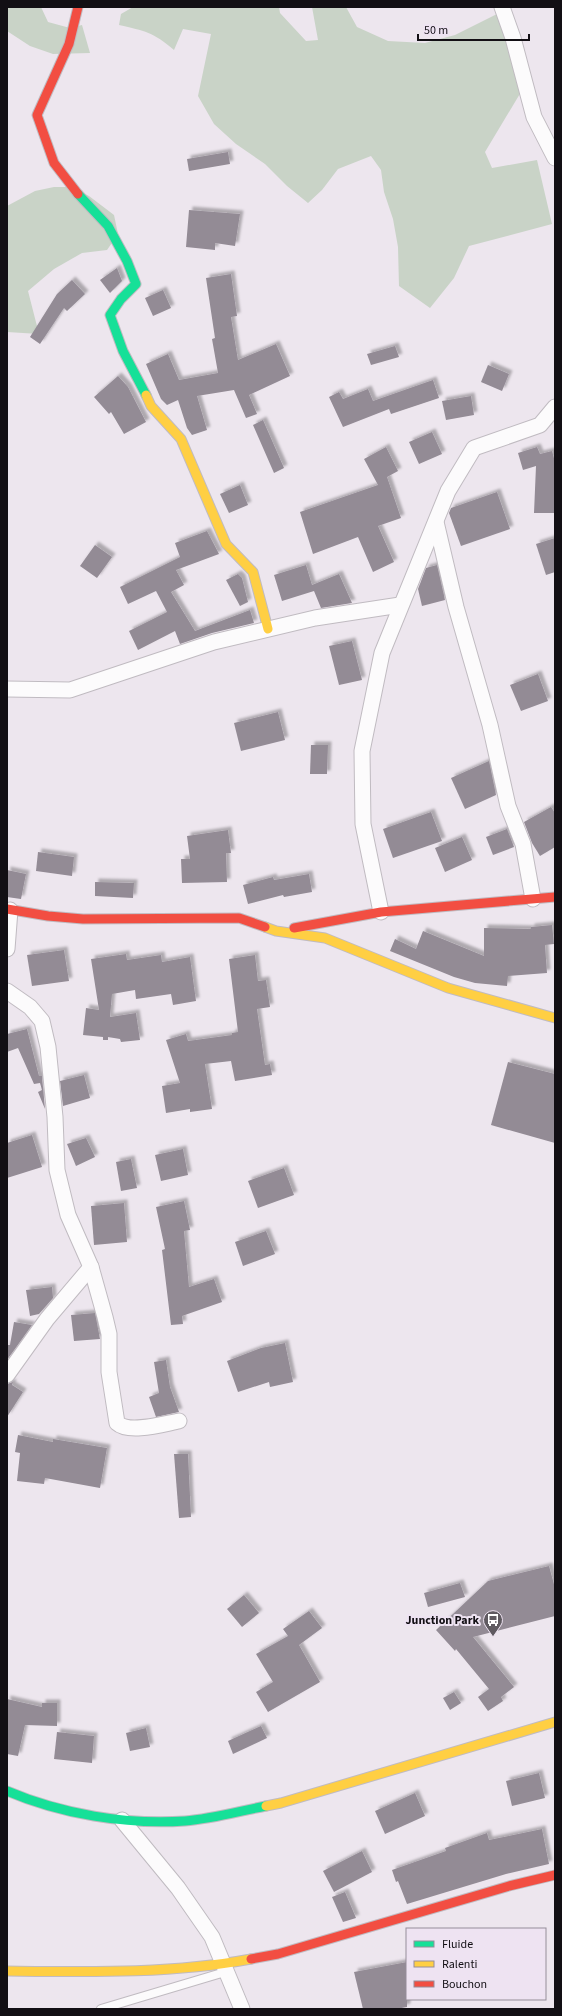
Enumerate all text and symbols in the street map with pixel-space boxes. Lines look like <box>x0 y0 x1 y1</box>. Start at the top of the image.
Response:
scale bar <box>418 16 529 42</box>
text: 50 m <box>424 22 448 39</box>
bus stop icon: Junction Park <box>482 1609 504 1637</box>
place label: Junction Park <box>405 1612 479 1629</box>
legend <box>406 1928 546 2000</box>
text: Fluide <box>442 1936 473 1953</box>
text: Ralenti <box>442 1956 477 1973</box>
text: Bouchon <box>442 1976 487 1993</box>

